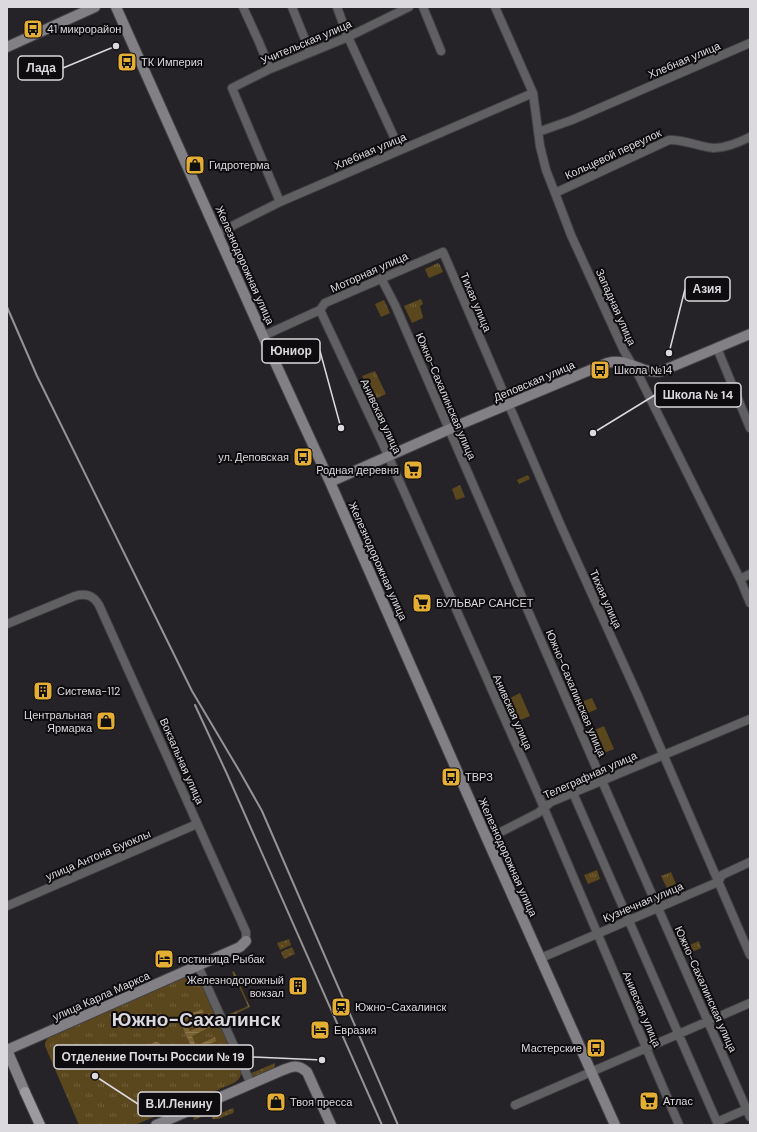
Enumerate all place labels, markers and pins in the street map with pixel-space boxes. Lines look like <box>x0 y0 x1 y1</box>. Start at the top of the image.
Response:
bus stop icon: 41 микрорайон <box>22 18 44 40</box>
place label: 41 микрорайон <box>47 22 121 36</box>
bus stop icon: ТК Империя <box>116 51 138 73</box>
place label: ТК Империя <box>141 55 203 69</box>
callout: Лада <box>18 56 63 80</box>
shop icon: Гидротерма <box>184 154 206 176</box>
place label: Гидротерма <box>209 158 271 172</box>
callout: Азия <box>685 277 730 301</box>
callout: Юниор <box>262 339 320 363</box>
bus stop icon: Школа №14 <box>589 359 611 381</box>
place label: Школа №14 <box>614 363 673 377</box>
callout: Школа № 14 <box>655 383 741 407</box>
bus stop icon: ул. Деповская <box>292 446 314 468</box>
place label: ул. Деповская <box>218 450 289 464</box>
supermarket icon: Родная деревня <box>402 459 424 481</box>
place label: Родная деревня <box>316 463 399 477</box>
supermarket icon: БУЛЬВАР САНСЕТ <box>411 592 433 614</box>
place label: БУЛЬВАР САНСЕТ <box>436 596 534 610</box>
building icon: Система-112 <box>32 680 54 702</box>
place label: Система-112 <box>57 684 120 698</box>
place label: Центральная Ярмарка <box>24 708 93 735</box>
shop icon: Центральная Ярмарка <box>95 710 117 732</box>
bus stop icon: ТВРЗ <box>440 766 462 788</box>
place label: ТВРЗ <box>465 770 493 784</box>
hotel icon: гостиница Рыбак <box>153 948 175 970</box>
place label: гостиница Рыбак <box>178 952 265 966</box>
place label: Железнодорожный вокзал <box>187 973 284 1000</box>
building icon: Железнодорожный вокзал <box>287 975 309 997</box>
station icon: Южно-Сахалинск <box>330 996 352 1018</box>
place label: Южно-Сахалинск <box>355 1000 446 1014</box>
hotel icon: Евразия <box>309 1019 331 1041</box>
place label: Евразия <box>334 1023 376 1037</box>
bus stop icon: Мастерские <box>585 1037 607 1059</box>
place label: Мастерские <box>521 1041 582 1055</box>
callout: Отделение Почты России № 19 <box>54 1045 253 1069</box>
supermarket icon: Атлас <box>638 1090 660 1112</box>
shop icon: Твоя пресса <box>265 1091 287 1113</box>
callout: В.И.Ленину <box>138 1092 221 1116</box>
place label: Атлас <box>663 1094 693 1108</box>
place label: Твоя пресса <box>290 1095 353 1109</box>

